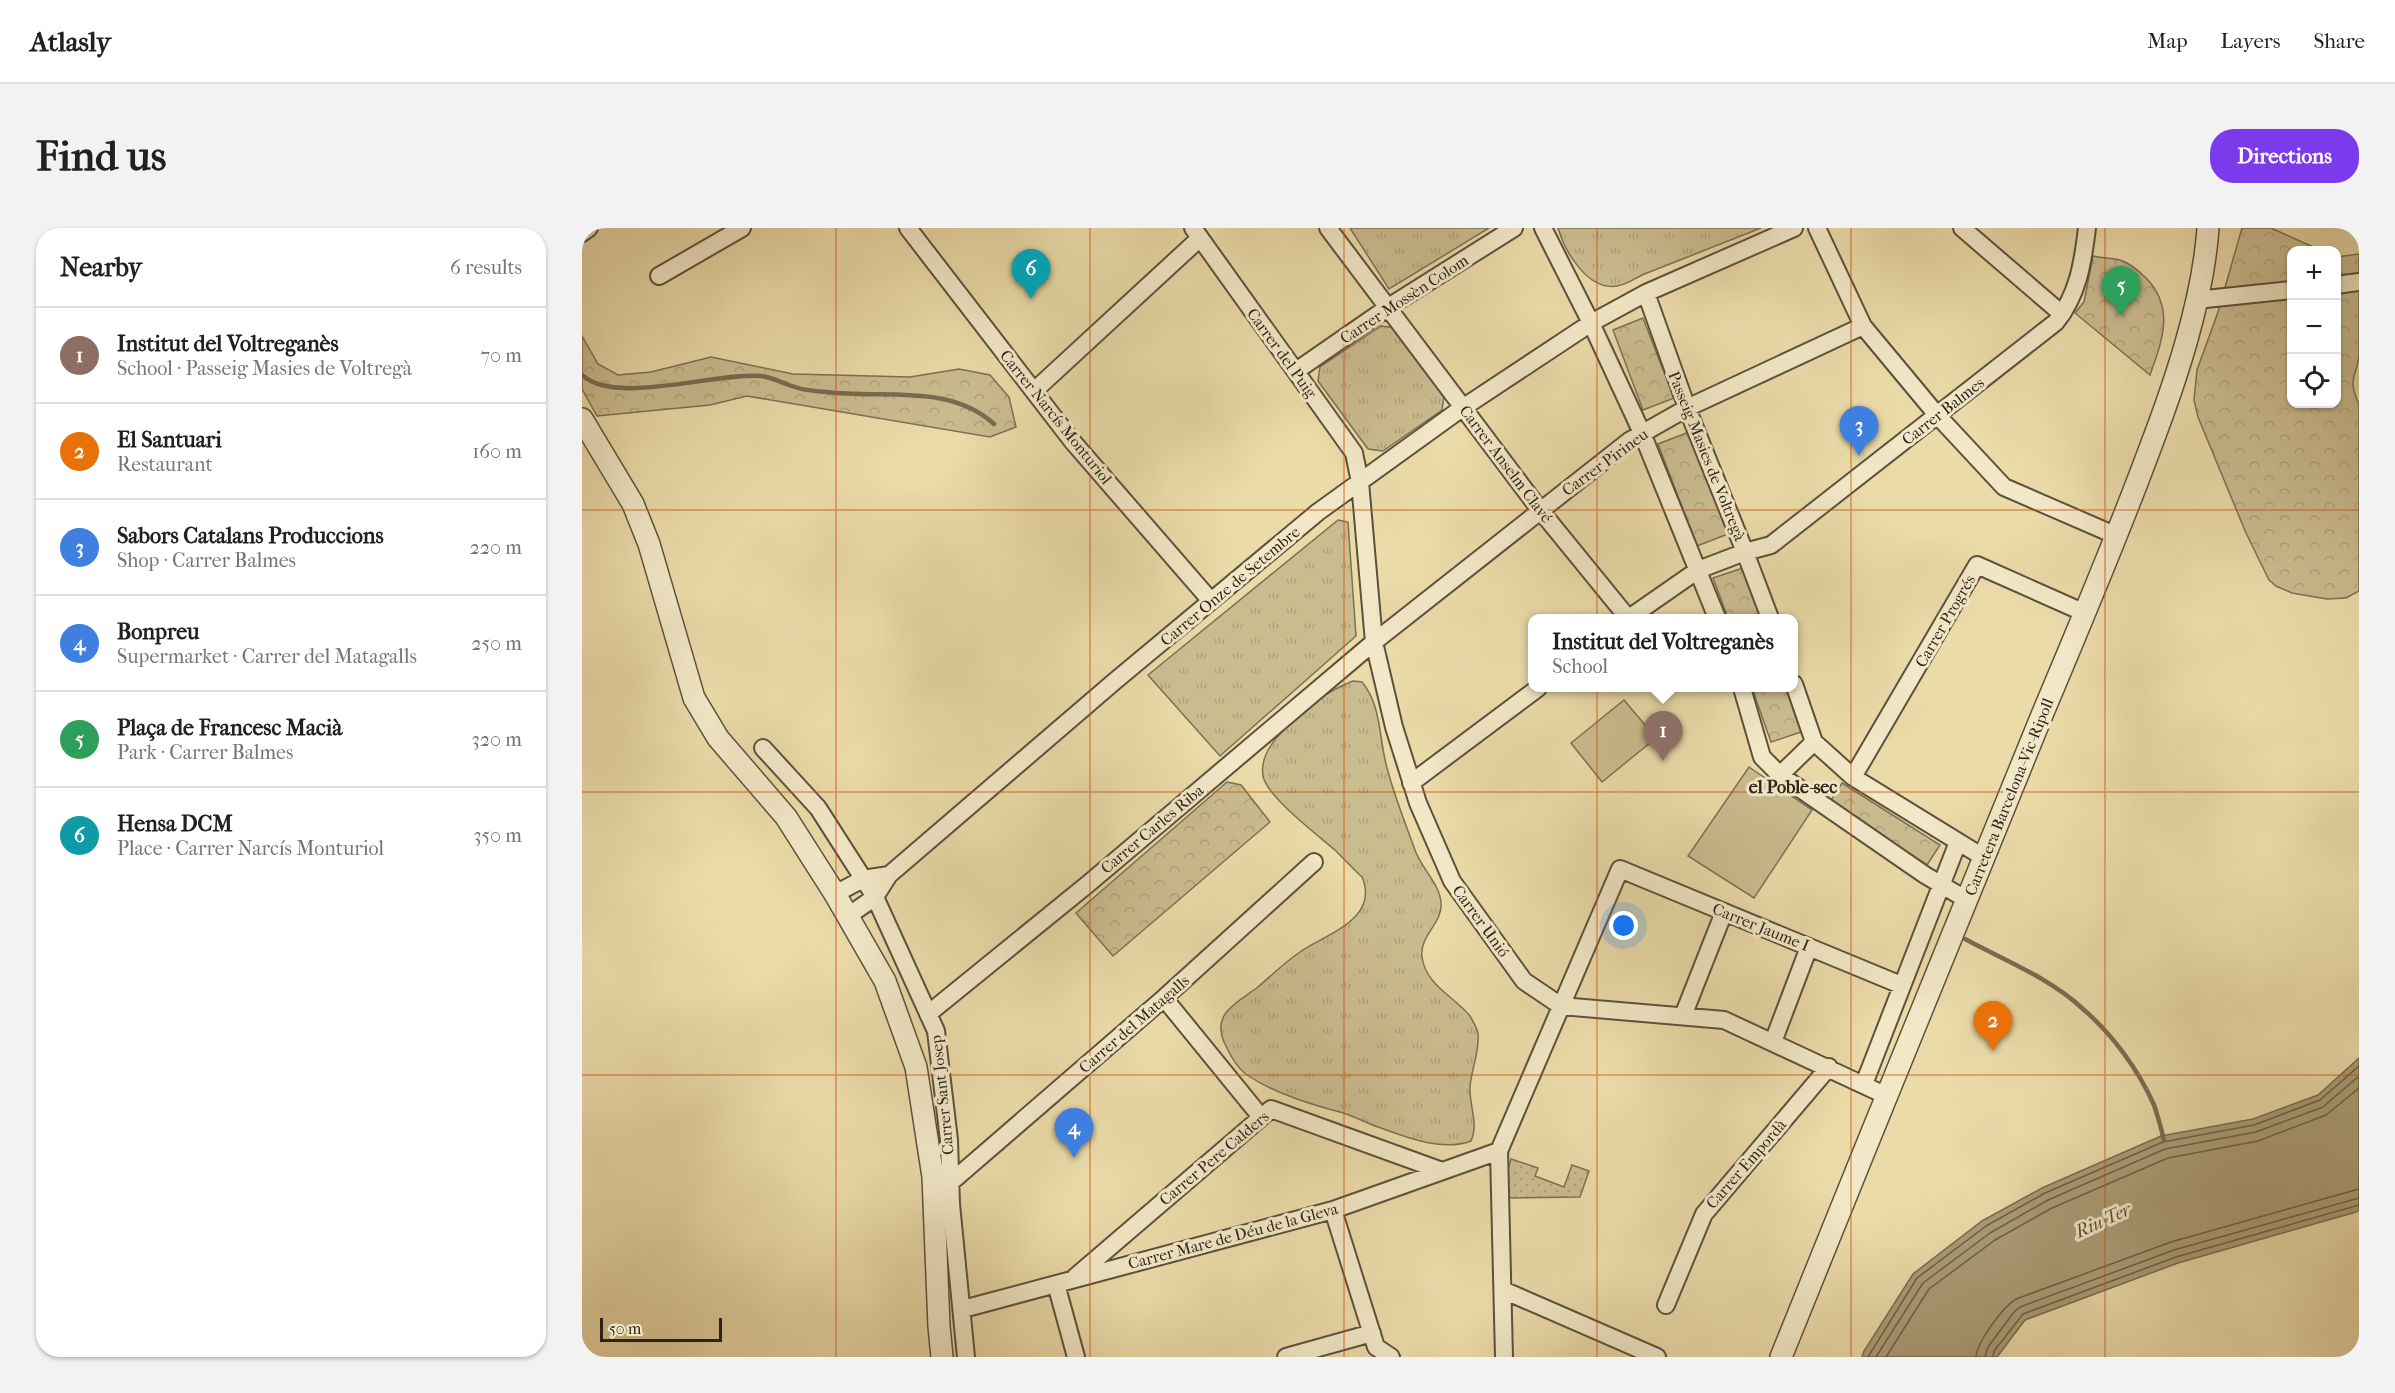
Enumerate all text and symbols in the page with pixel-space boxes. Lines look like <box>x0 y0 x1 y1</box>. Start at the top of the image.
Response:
text: Atlasly <box>30 25 111 58</box>
text: Map <box>2147 29 2188 53</box>
text: Layers <box>2221 29 2280 53</box>
text: Share <box>2313 29 2365 53</box>
button: Directions <box>2210 129 2359 183</box>
text: Find us <box>36 132 166 181</box>
map controls <box>2287 246 2341 408</box>
button: + <box>2287 246 2341 300</box>
pin: 6 <box>1012 250 1050 299</box>
street label: Carrer Mossèn Colom <box>1336 250 1472 348</box>
text: Nearby <box>60 252 142 283</box>
text: 6 results <box>450 256 522 279</box>
pin: 5 <box>2102 266 2140 316</box>
button: − <box>2287 300 2341 354</box>
street label: Carrer del Puig <box>1243 304 1321 402</box>
text: Institut del Voltreganès <box>117 331 339 357</box>
text: 1 <box>76 344 83 367</box>
text: 70 m <box>480 344 522 367</box>
street label: Carrer Narcís Monturiol <box>996 346 1116 488</box>
button: locate <box>2287 354 2341 408</box>
text: School · Passeig Masies de Voltregà <box>117 357 412 380</box>
street label: Passeig Masies de Voltregà <box>1664 368 1750 544</box>
street label: Carrer Balmes <box>1898 373 1988 449</box>
street label: Carrer Anselm Clavé <box>1456 401 1556 527</box>
pin: 3 <box>1840 406 1878 456</box>
street label: Carrer Pirineu <box>1558 424 1652 500</box>
text: El Santuari <box>117 427 222 453</box>
text: 2 <box>74 440 85 463</box>
text: 160 m <box>472 440 522 463</box>
text: Restaurant <box>117 453 213 476</box>
street label: Carrer Onze de Setembre <box>1156 522 1304 650</box>
text: Sabors Catalans Produccions <box>117 523 384 549</box>
text: 3 <box>75 536 84 559</box>
text: 220 m <box>469 536 522 559</box>
text: Shop · Carrer Balmes <box>117 549 296 572</box>
street label: Carrer Progrés <box>1911 571 1979 671</box>
popup <box>1528 614 1798 692</box>
text: Bonpreu <box>117 619 199 645</box>
text: Institut del Voltreganès <box>1552 629 1774 655</box>
text: 4 <box>74 632 85 655</box>
text: 250 m <box>471 632 522 655</box>
text: Supermarket · Carrer del Matagalls <box>117 645 417 668</box>
text: School <box>1552 655 1608 678</box>
street label: Carretera Barcelona-Vic-Ripoll <box>1961 695 2058 899</box>
pin: 1 <box>1644 712 1682 761</box>
text: Plaça de Francesc Macià <box>117 715 342 741</box>
text: 5 <box>75 728 84 751</box>
text: 320 m <box>472 728 522 751</box>
text: Park · Carrer Balmes <box>117 741 293 764</box>
district label: el Poble-sec <box>1749 777 1837 798</box>
street label: Carrer Carles Riba <box>1097 780 1208 877</box>
text: Hensa DCM <box>117 811 233 837</box>
text: 6 <box>74 824 85 847</box>
text: 350 m <box>473 824 522 847</box>
text: Place · Carrer Narcís Monturiol <box>117 837 384 860</box>
street label: Carrer Unió <box>1449 881 1513 961</box>
street label: Carrer Jaume I <box>1710 899 1812 955</box>
your location <box>1609 911 1638 940</box>
street label: Carrer del Matagalls <box>1075 971 1193 1077</box>
pin: 2 <box>1974 1002 2012 1051</box>
street label: Carrer Sant Josep <box>926 1034 958 1156</box>
street label: Carrer Pere Calders <box>1155 1107 1273 1209</box>
pin: 4 <box>1054 1108 1094 1158</box>
street label: Carrer Empordà <box>1702 1115 1790 1213</box>
water label: Riu Ter <box>2071 1198 2136 1243</box>
street label: Carrer Mare de Déu de la Gleva <box>1126 1199 1341 1273</box>
scale bar <box>600 1315 722 1342</box>
text: 50 m <box>609 1319 641 1338</box>

